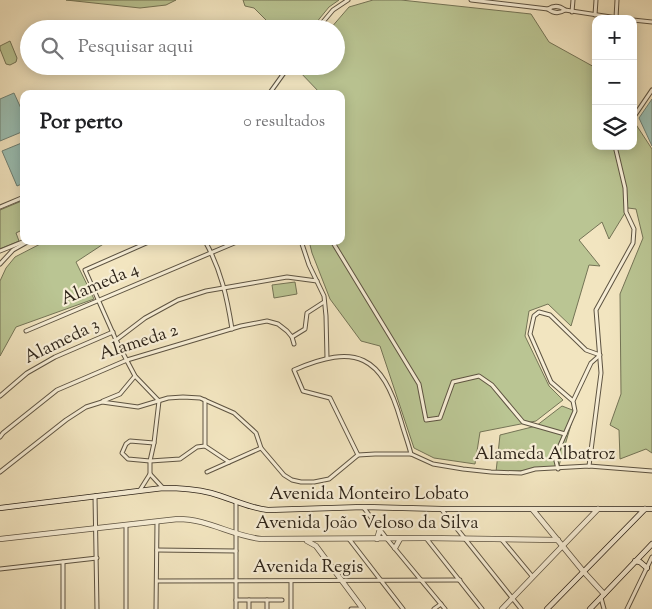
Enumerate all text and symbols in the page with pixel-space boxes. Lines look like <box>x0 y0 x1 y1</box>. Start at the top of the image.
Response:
map controls <box>592 15 637 150</box>
button: + <box>592 15 637 60</box>
search box <box>20 20 345 75</box>
icon: search <box>38 34 66 62</box>
text: Pesquisar aqui <box>78 34 193 61</box>
button: − <box>592 60 637 105</box>
button: layers <box>592 105 637 150</box>
text: Por perto <box>40 108 123 138</box>
text: 0 resultados <box>243 111 325 134</box>
street label: Alameda 4 <box>57 257 143 313</box>
street label: Alameda 3 <box>20 313 104 371</box>
street label: Alameda 2 <box>96 318 182 368</box>
street label: Alameda Albatroz <box>475 442 615 468</box>
street label: Avenida Monteiro Lobato <box>269 482 469 508</box>
street label: Avenida João Veloso da Silva <box>256 511 478 537</box>
street label: Avenida Regis <box>253 555 363 581</box>

